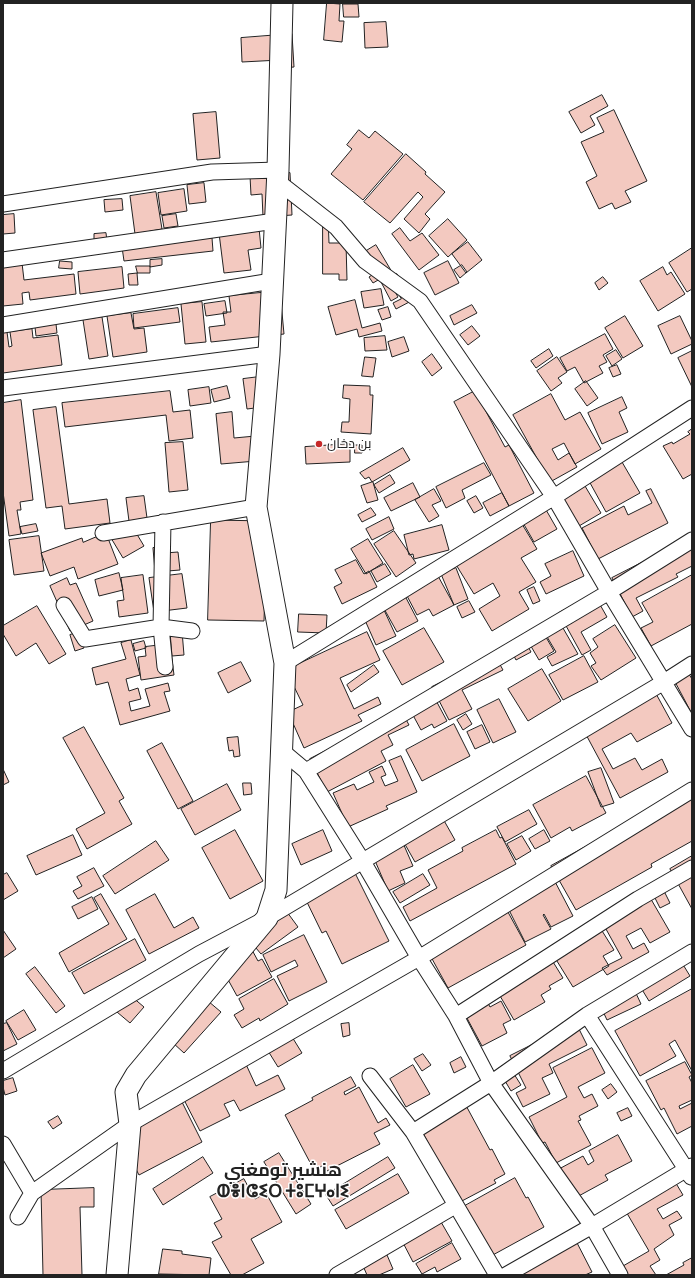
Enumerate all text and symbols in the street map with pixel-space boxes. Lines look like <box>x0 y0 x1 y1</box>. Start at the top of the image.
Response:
place label: بن دخان <box>327 436 371 452</box>
marker: بن دخان <box>314 439 324 449</box>
district label: هنشير تومغني ⵀⴻⵏⵛⵉⵔ ⵜⵓⵎⵖⴰⵏⵉ <box>216 1160 350 1202</box>

